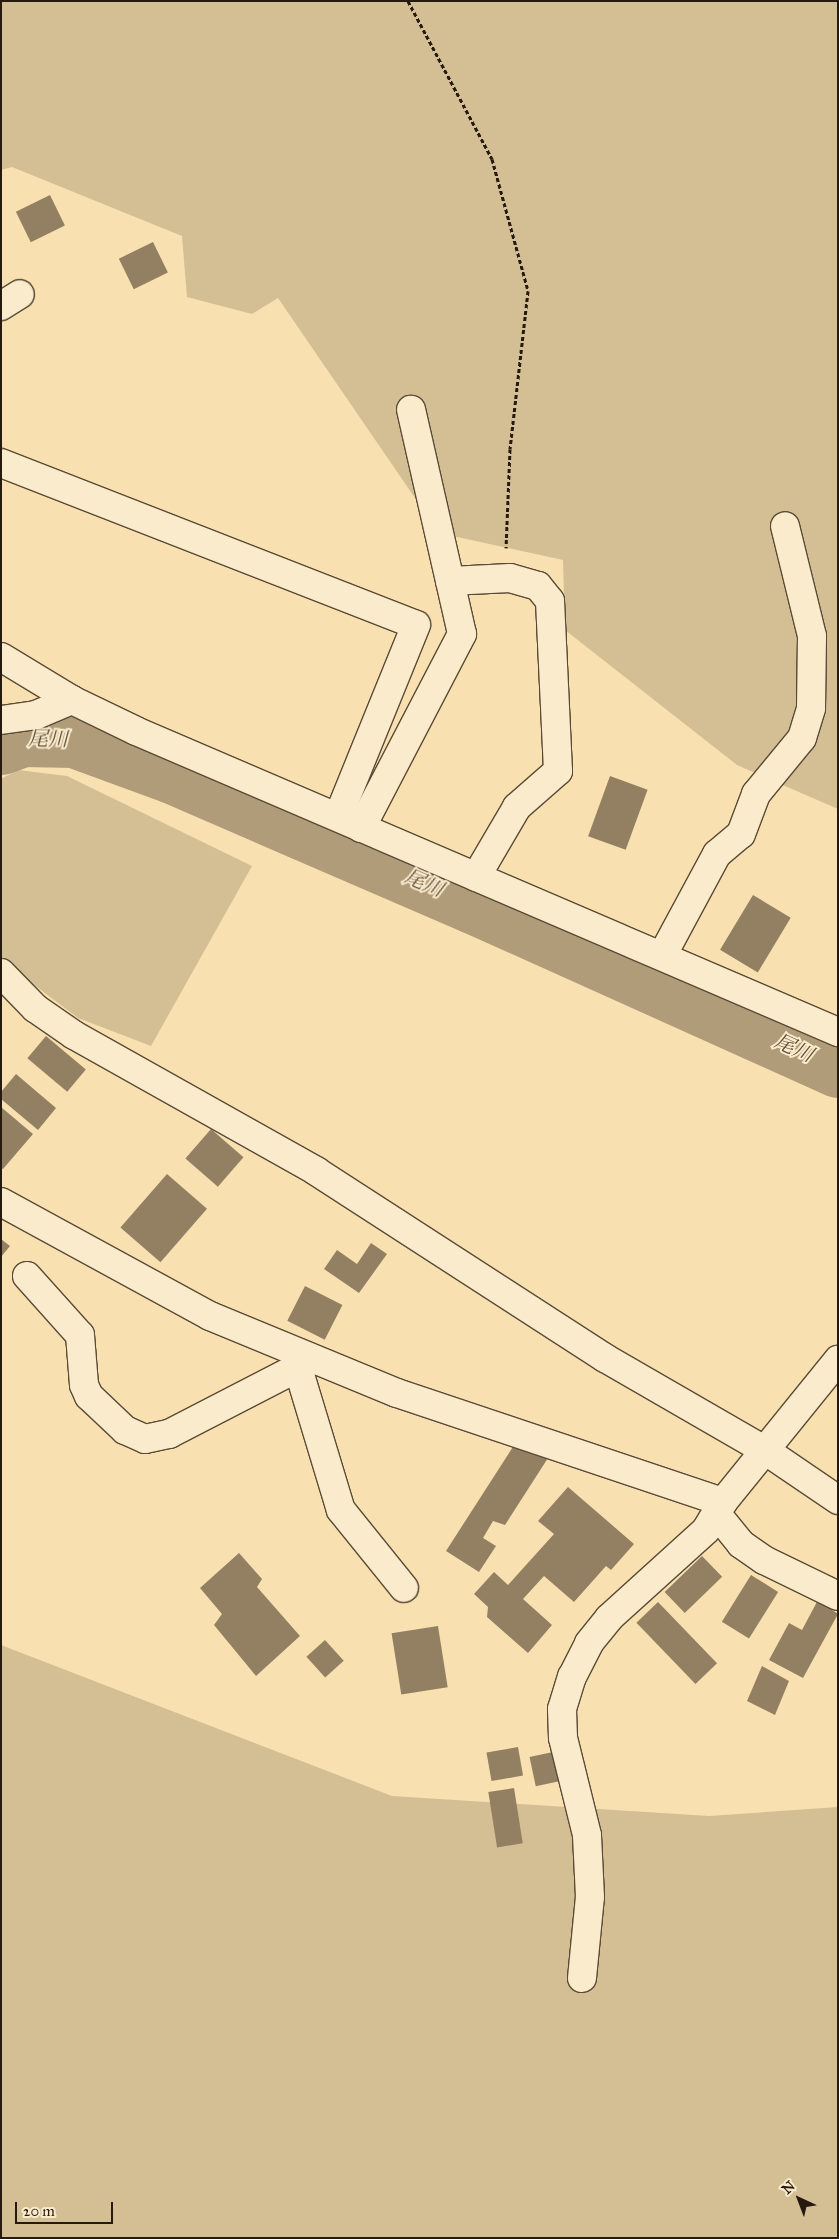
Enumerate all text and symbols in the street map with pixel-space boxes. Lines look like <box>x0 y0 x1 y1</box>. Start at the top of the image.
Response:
water label: 尾川 <box>28 727 68 751</box>
water label: 尾川 <box>401 864 447 902</box>
water label: 尾川 <box>771 1029 817 1067</box>
north arrow <box>774 2174 824 2224</box>
text: N <box>778 2177 799 2198</box>
scale bar <box>18 2192 115 2224</box>
text: 20 m <box>23 2202 55 2220</box>

